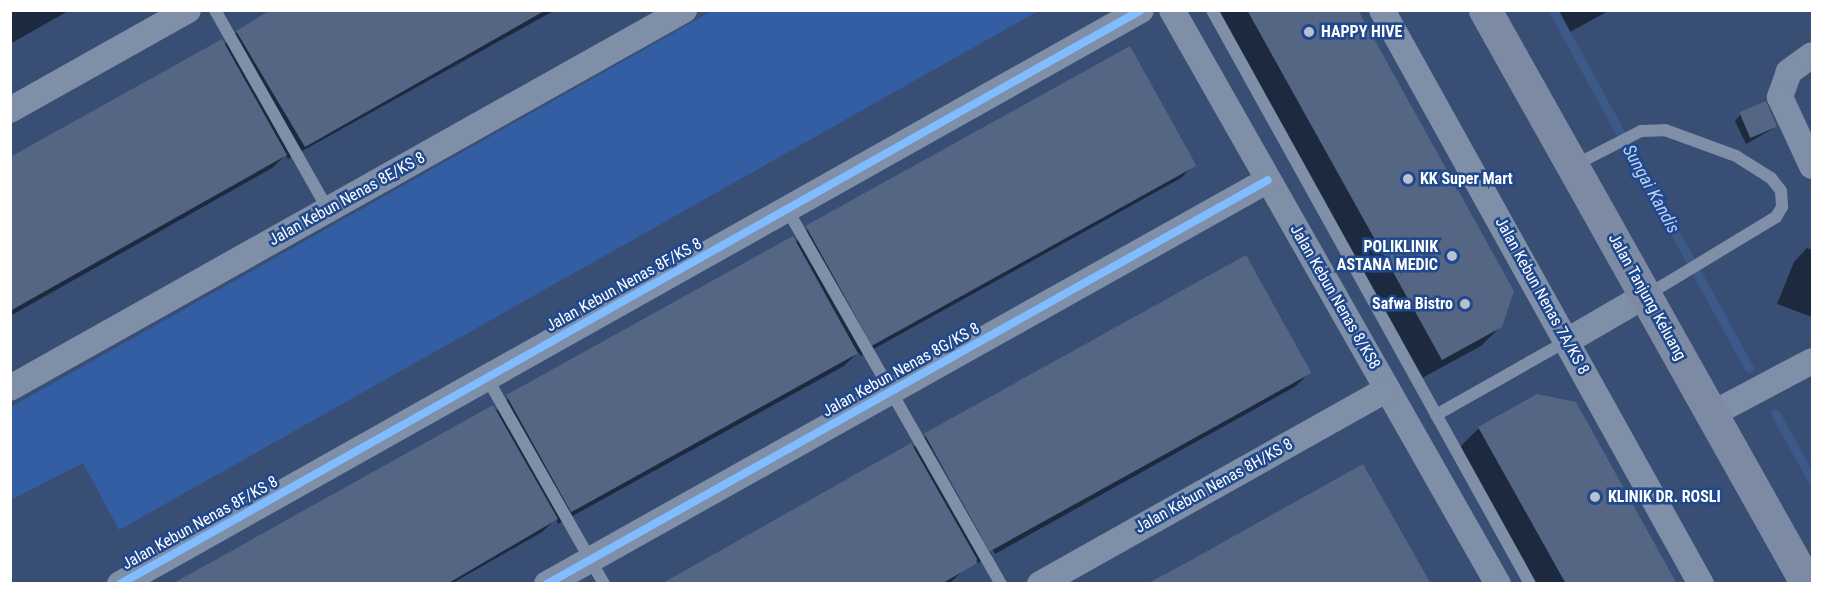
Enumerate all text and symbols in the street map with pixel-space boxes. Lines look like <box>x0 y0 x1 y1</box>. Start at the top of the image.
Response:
place label: HAPPY HIVE <box>1321 22 1402 42</box>
marker: HAPPY HIVE <box>1302 25 1316 39</box>
water label: Sungai Kandis <box>1618 141 1684 237</box>
street label: Jalan Kebun Nenas 8E/KS 8 <box>266 148 428 250</box>
place label: KK Super Mart <box>1420 169 1513 189</box>
marker: KK Super Mart <box>1401 172 1415 186</box>
street label: Jalan Kebun Nenas 7A/KS 8 <box>1491 214 1593 378</box>
street label: Jalan Kebun Nenas 8/KS8 <box>1286 221 1384 373</box>
street label: Jalan Tanjung Keluang <box>1604 230 1690 364</box>
street label: Jalan Kebun Nenas 8F/KS 8 <box>543 234 705 336</box>
place label: POLIKLINIK ASTANA MEDIC <box>1337 237 1438 275</box>
marker: POLIKLINIK ASTANA MEDIC <box>1443 247 1461 265</box>
place label: Safwa Bistro <box>1372 294 1453 314</box>
marker: Safwa Bistro <box>1458 297 1472 311</box>
street label: Jalan Kebun Nenas 8G/KS 8 <box>819 319 983 421</box>
street label: Jalan Kebun Nenas 8H/KS 8 <box>1132 435 1296 537</box>
street label: Jalan Kebun Nenas 8F/KS 8 <box>119 472 281 574</box>
place label: KLINIK DR. ROSLI <box>1608 487 1721 507</box>
marker: KLINIK DR. ROSLI <box>1586 488 1604 506</box>

